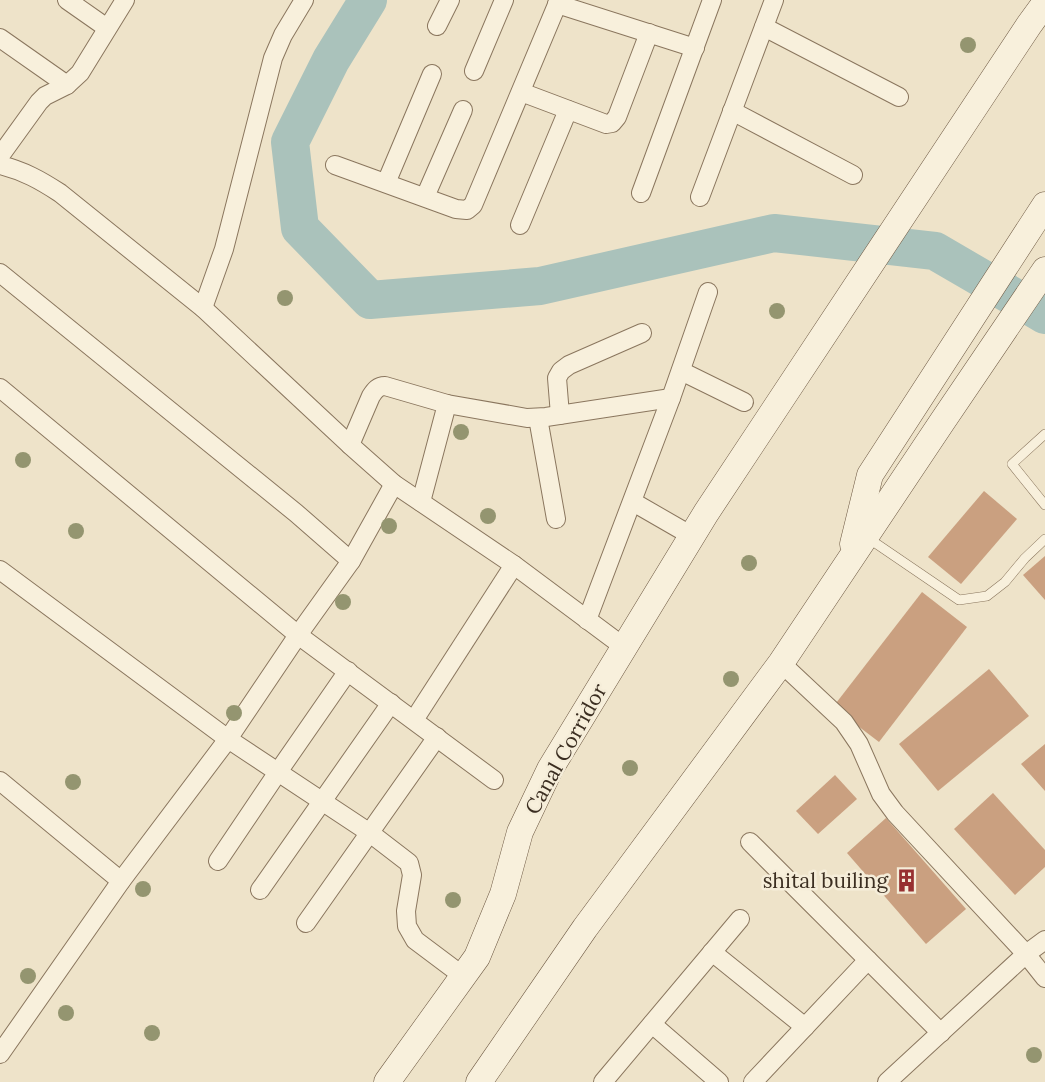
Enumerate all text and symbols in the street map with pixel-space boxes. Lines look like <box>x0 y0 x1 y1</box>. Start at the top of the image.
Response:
street label: Canal Corridor <box>519 679 613 819</box>
place label: shital builing <box>763 867 888 894</box>
building icon: shital builing <box>893 868 919 894</box>

